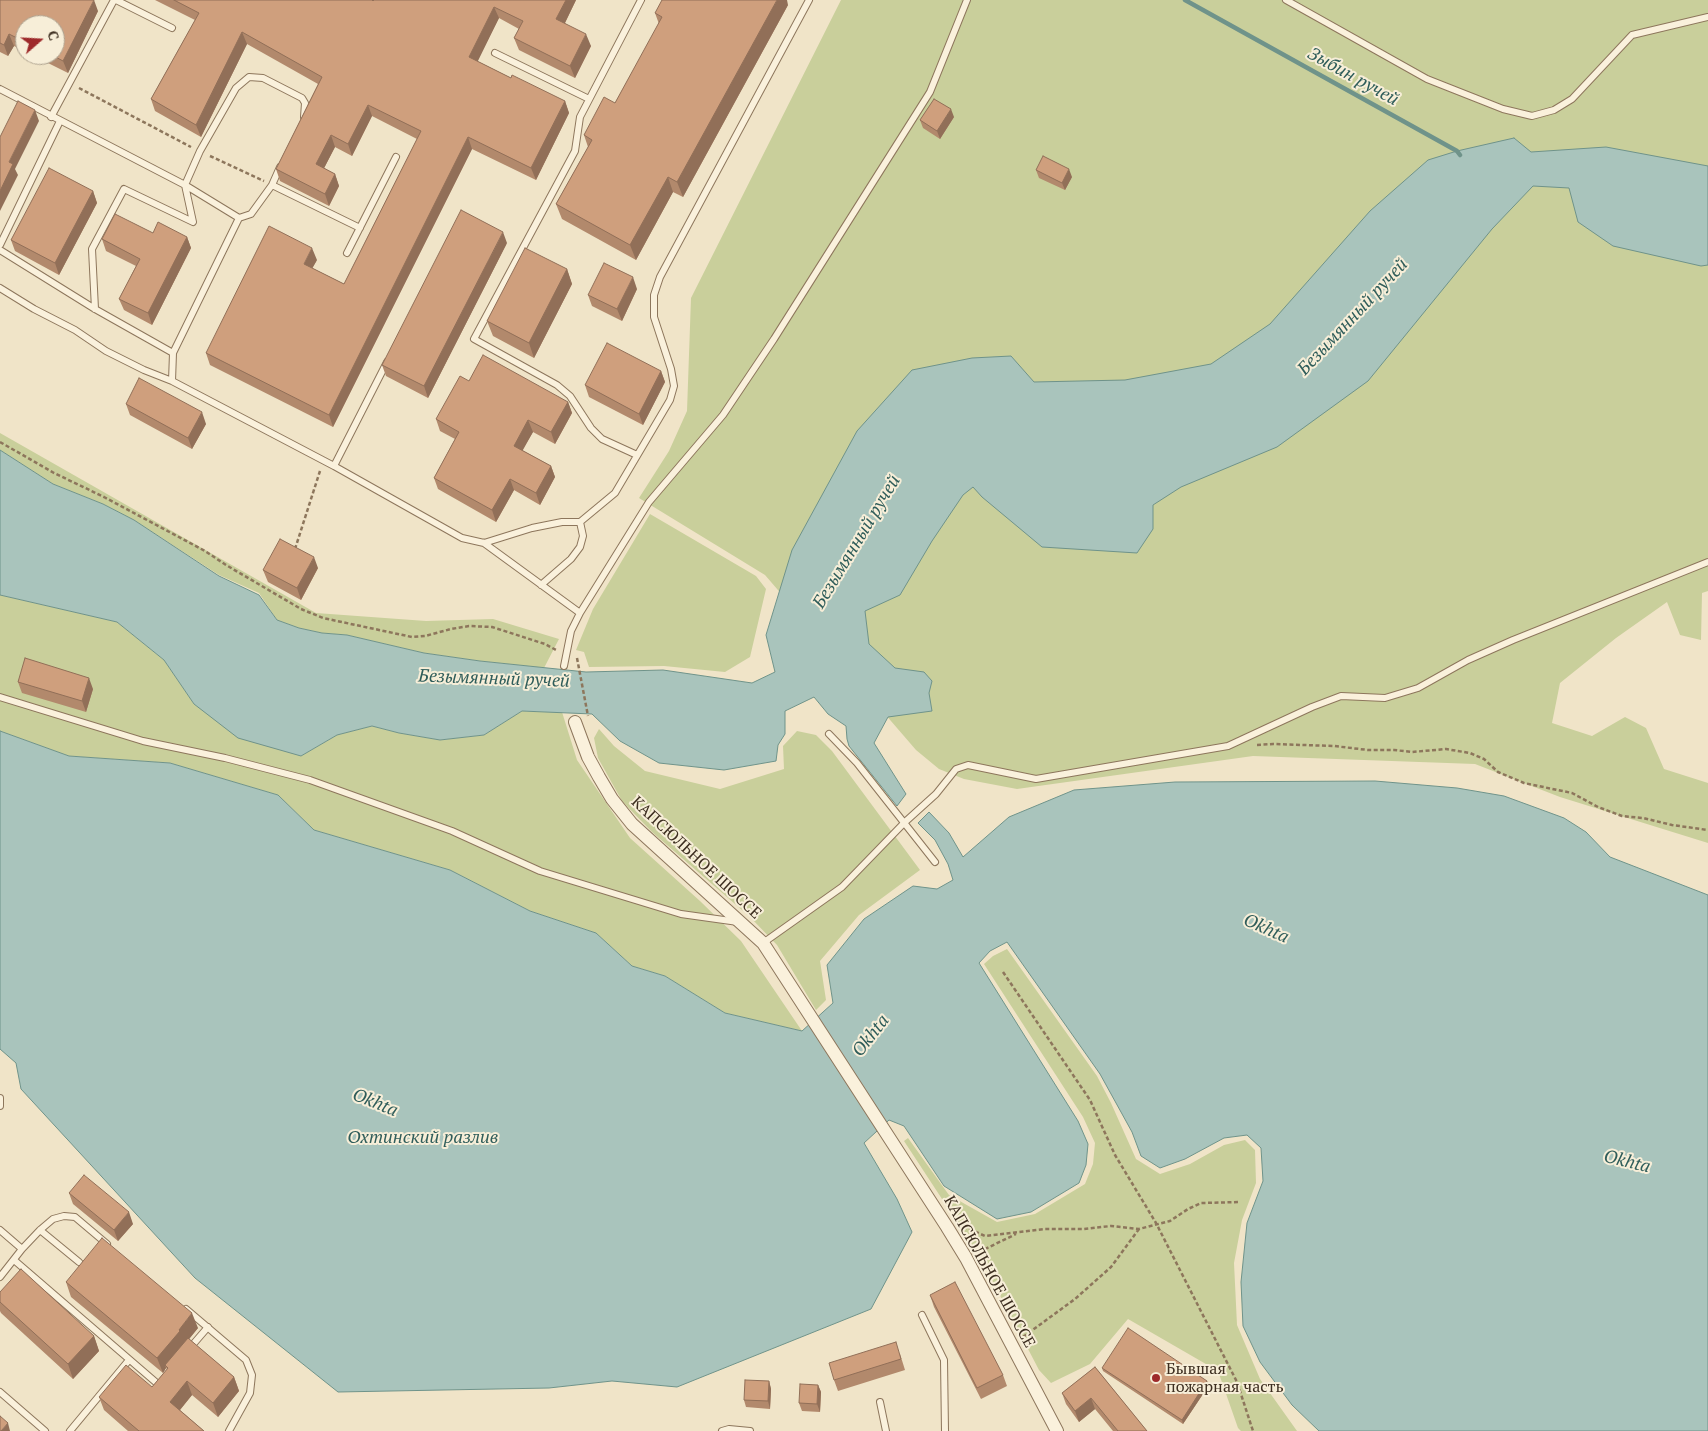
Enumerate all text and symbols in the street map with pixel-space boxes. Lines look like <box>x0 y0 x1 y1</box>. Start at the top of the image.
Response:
north arrow <box>15 15 65 65</box>
text: С <box>43 28 64 43</box>
water label: Зыбин ручей <box>1304 43 1402 111</box>
water label: Безымянный ручей <box>1293 254 1413 380</box>
water label: Безымянный ручей <box>809 471 905 613</box>
water label: Безымянный ручей <box>418 666 570 692</box>
street label: КАПСЮЛЬНОЕ ШОССЕ <box>627 793 765 923</box>
water label: Okhta <box>1240 910 1292 948</box>
water label: Okhta <box>848 1011 894 1061</box>
water label: Okhta <box>349 1084 401 1122</box>
water label: Охтинский разлив <box>347 1127 499 1149</box>
water label: Okhta <box>1601 1146 1653 1178</box>
street label: КАПСЮЛЬНОЕ ШОССЕ <box>939 1193 1039 1351</box>
place label: Бывшая пожарная часть <box>1166 1359 1284 1397</box>
marker: Бывшая пожарная часть <box>1150 1372 1162 1384</box>

